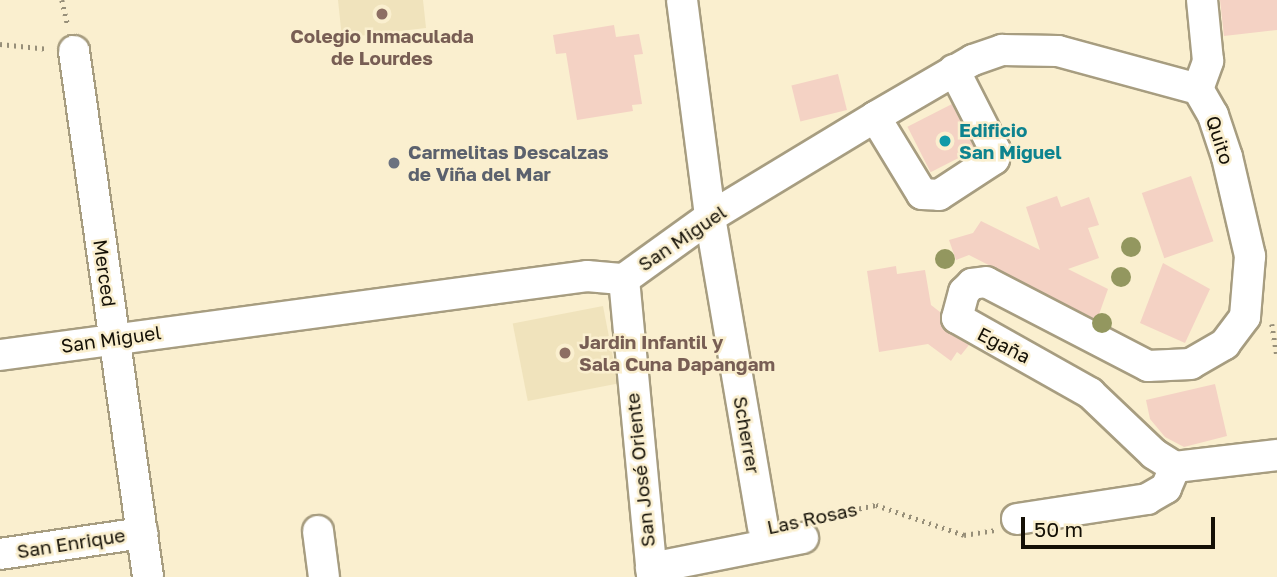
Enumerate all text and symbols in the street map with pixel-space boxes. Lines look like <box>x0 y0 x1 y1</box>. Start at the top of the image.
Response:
marker: Colegio Inmaculada de Lourdes <box>374 6 390 22</box>
place label: Colegio Inmaculada de Lourdes <box>290 25 474 69</box>
street label: Quito <box>1201 113 1239 167</box>
place label: Edificio San Miguel <box>959 119 1062 163</box>
marker: Edificio San Miguel <box>937 133 953 149</box>
place label: Carmelitas Descalzas de Viña del Mar <box>408 141 609 185</box>
marker: Carmelitas Descalzas de Viña del Mar <box>386 155 402 171</box>
street label: San Miguel <box>634 200 730 276</box>
street label: Merced <box>89 238 121 308</box>
street label: San Miguel <box>59 321 163 357</box>
street label: Egaña <box>974 322 1034 368</box>
place label: Jardin Infantil y Sala Cuna Dapangam <box>579 331 775 375</box>
marker: Jardin Infantil y Sala Cuna Dapangam <box>557 345 573 361</box>
street label: San José Oriente <box>621 392 659 548</box>
street label: Scherrer <box>729 394 765 476</box>
street label: Las Rosas <box>765 497 859 539</box>
scale bar <box>1025 504 1219 548</box>
text: 50 m <box>1034 516 1083 542</box>
street label: San Enrique <box>15 523 127 563</box>

